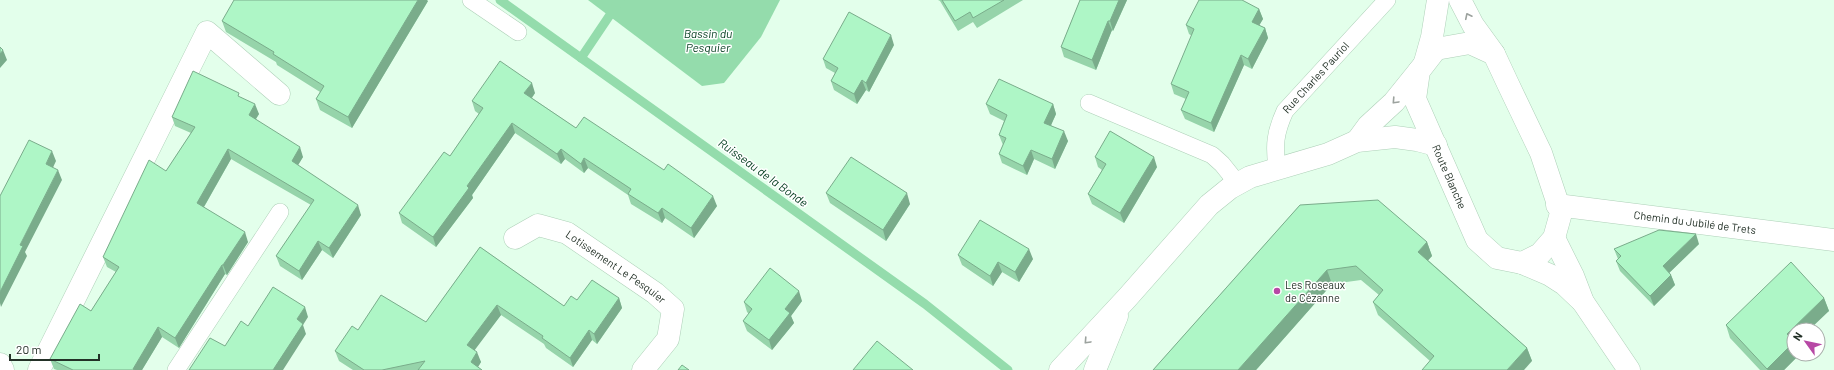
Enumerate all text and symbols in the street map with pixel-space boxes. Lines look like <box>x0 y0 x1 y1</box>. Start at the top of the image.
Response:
one-way arrow <box>1465 13 1473 20</box>
water label: Bassin du Pesquier <box>684 26 732 54</box>
street label: Rue Charles Pauriol <box>1279 39 1351 116</box>
one-way arrow <box>1392 96 1399 104</box>
water label: Ruisseau de la Bonde <box>716 135 811 209</box>
street label: Route Blanche <box>1430 142 1470 211</box>
street label: Chemin du Jubilé de Trets <box>1633 208 1757 236</box>
street label: Lotissement Le Pesquier <box>564 227 669 306</box>
place label: Les Roseaux de Cézanne <box>1285 278 1345 304</box>
marker: Les Roseaux de Cézanne <box>1272 286 1282 296</box>
north arrow <box>1786 322 1826 362</box>
text: N <box>1790 330 1805 343</box>
scale bar <box>10 336 99 362</box>
one-way arrow <box>1084 336 1092 344</box>
text: 20 m <box>16 342 42 356</box>

